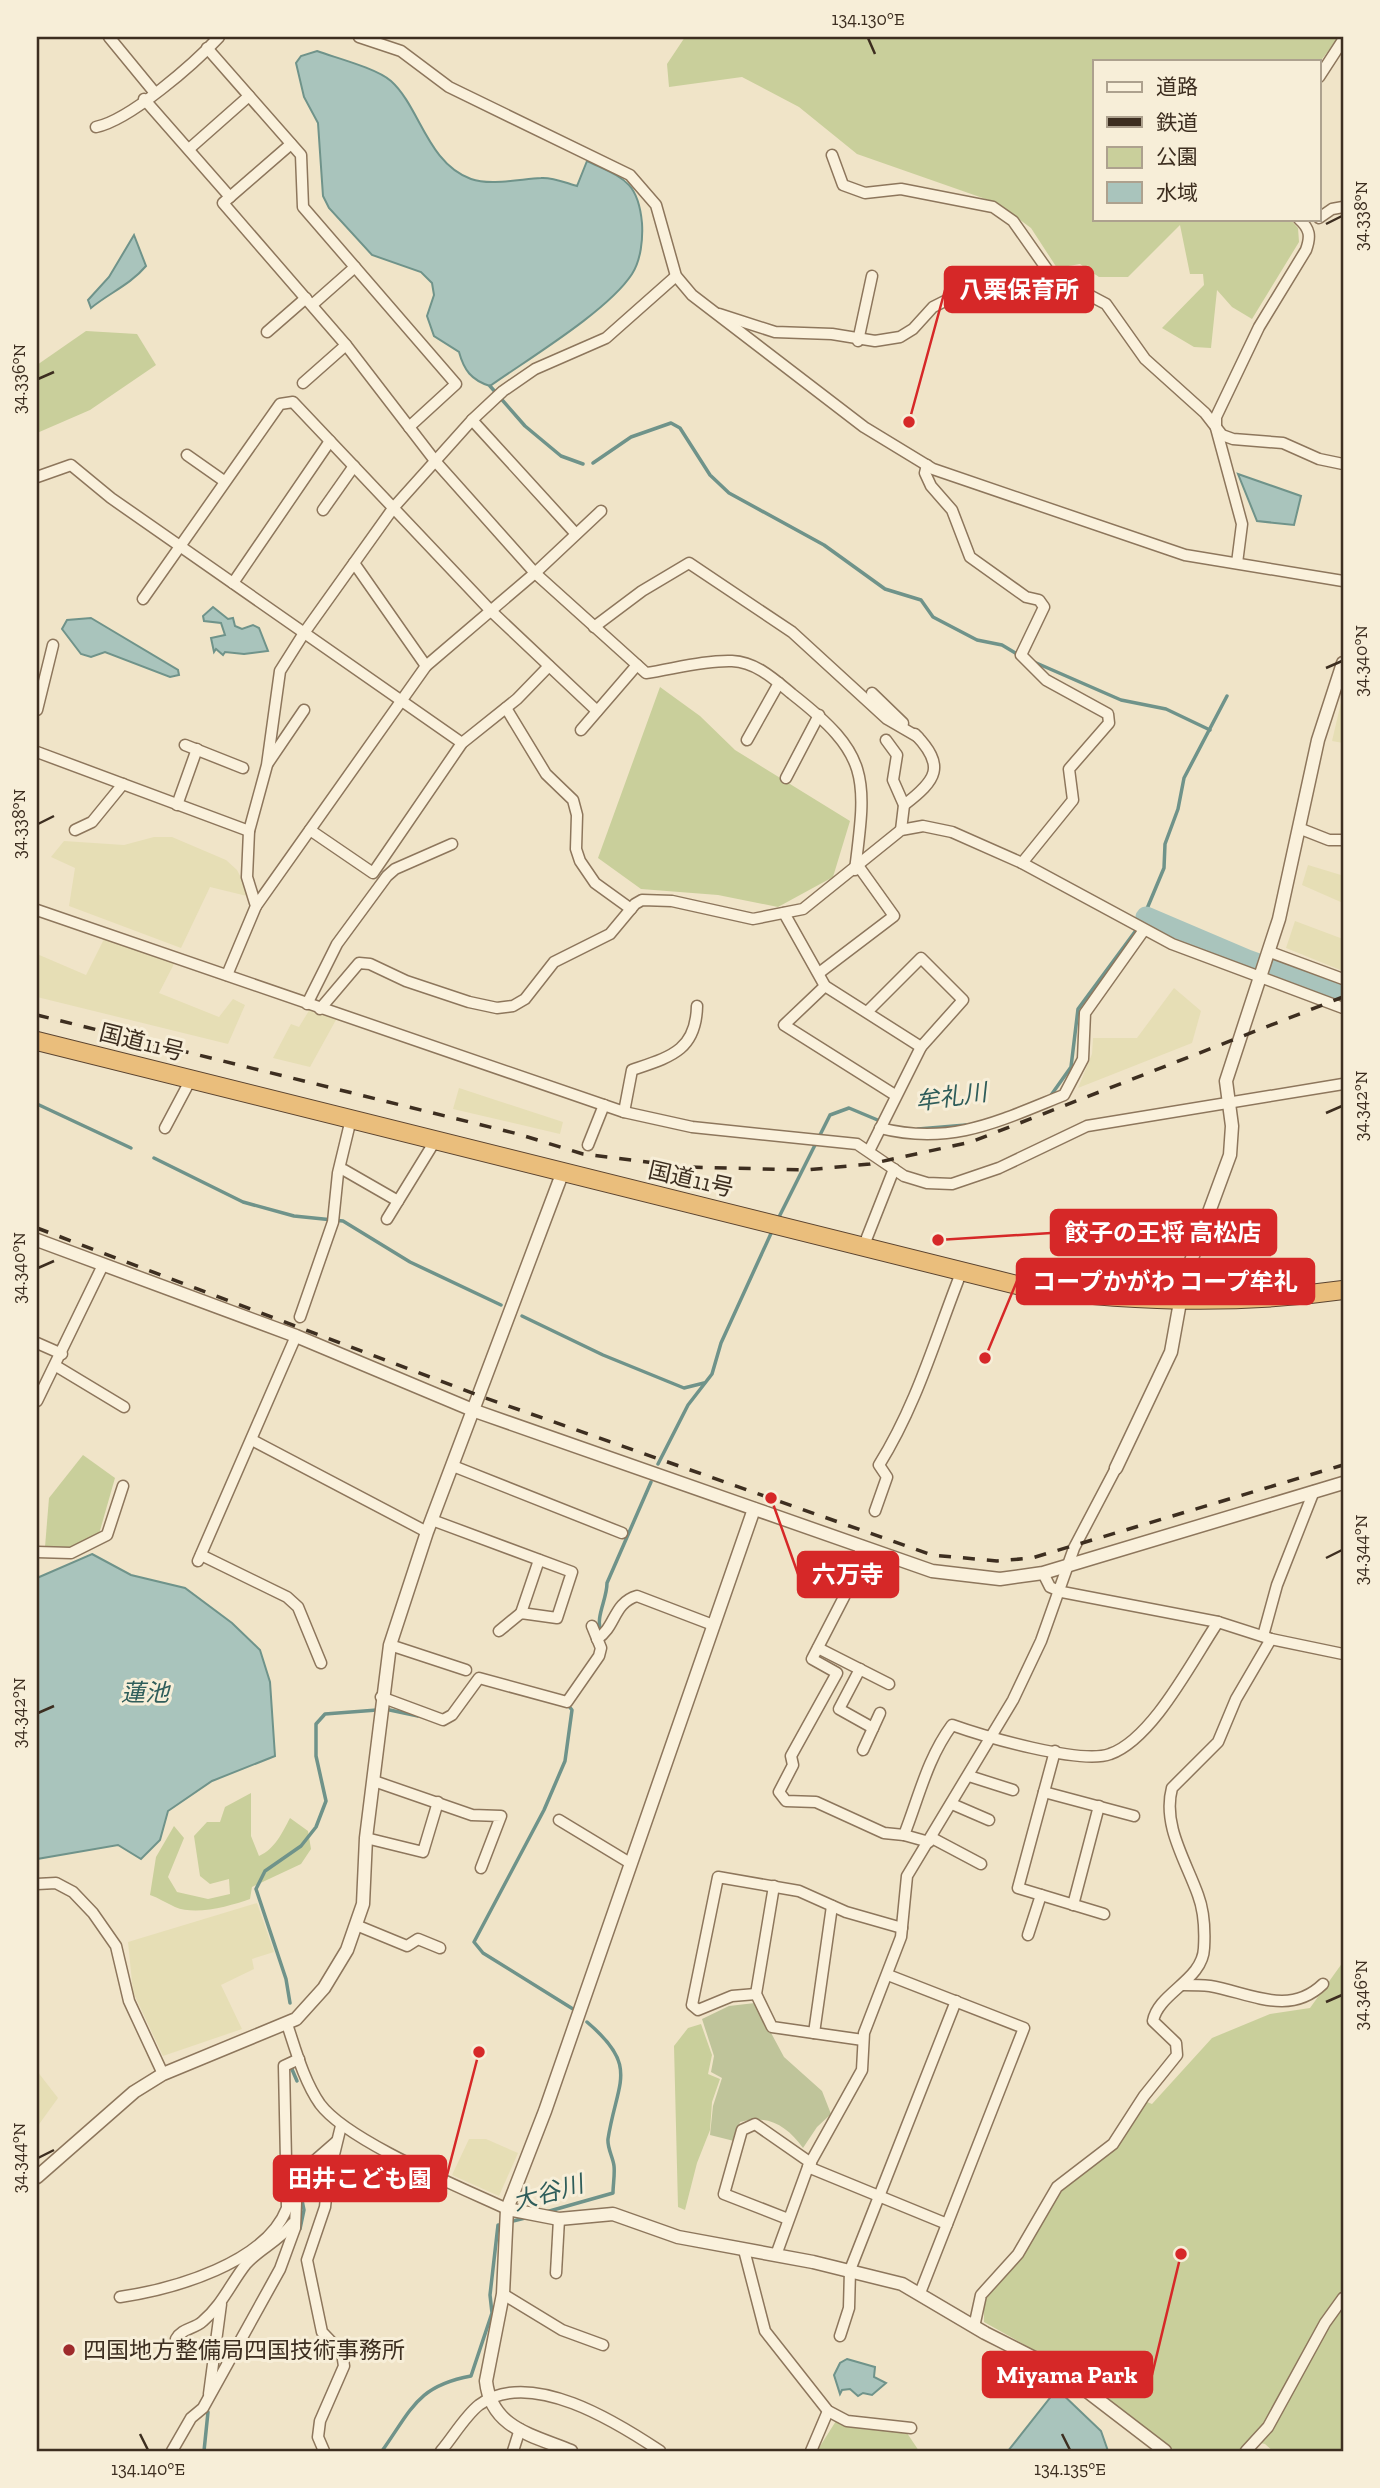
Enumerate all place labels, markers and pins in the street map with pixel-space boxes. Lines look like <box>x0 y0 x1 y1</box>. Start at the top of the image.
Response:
callout: 八栗保育所 <box>945 267 1093 312</box>
callout: 餃子の王将 高松店 <box>1051 1210 1276 1255</box>
callout: コープかがわ コープ牟礼 <box>1017 1259 1314 1304</box>
callout: 六万寺 <box>798 1552 898 1597</box>
callout: 田井こども園 <box>274 2156 446 2201</box>
place label: 四国地方整備局四国技術事務所 <box>83 2336 405 2364</box>
marker: 四国地方整備局四国技術事務所 <box>61 2342 77 2358</box>
callout: Miyama Park <box>983 2352 1152 2397</box>

